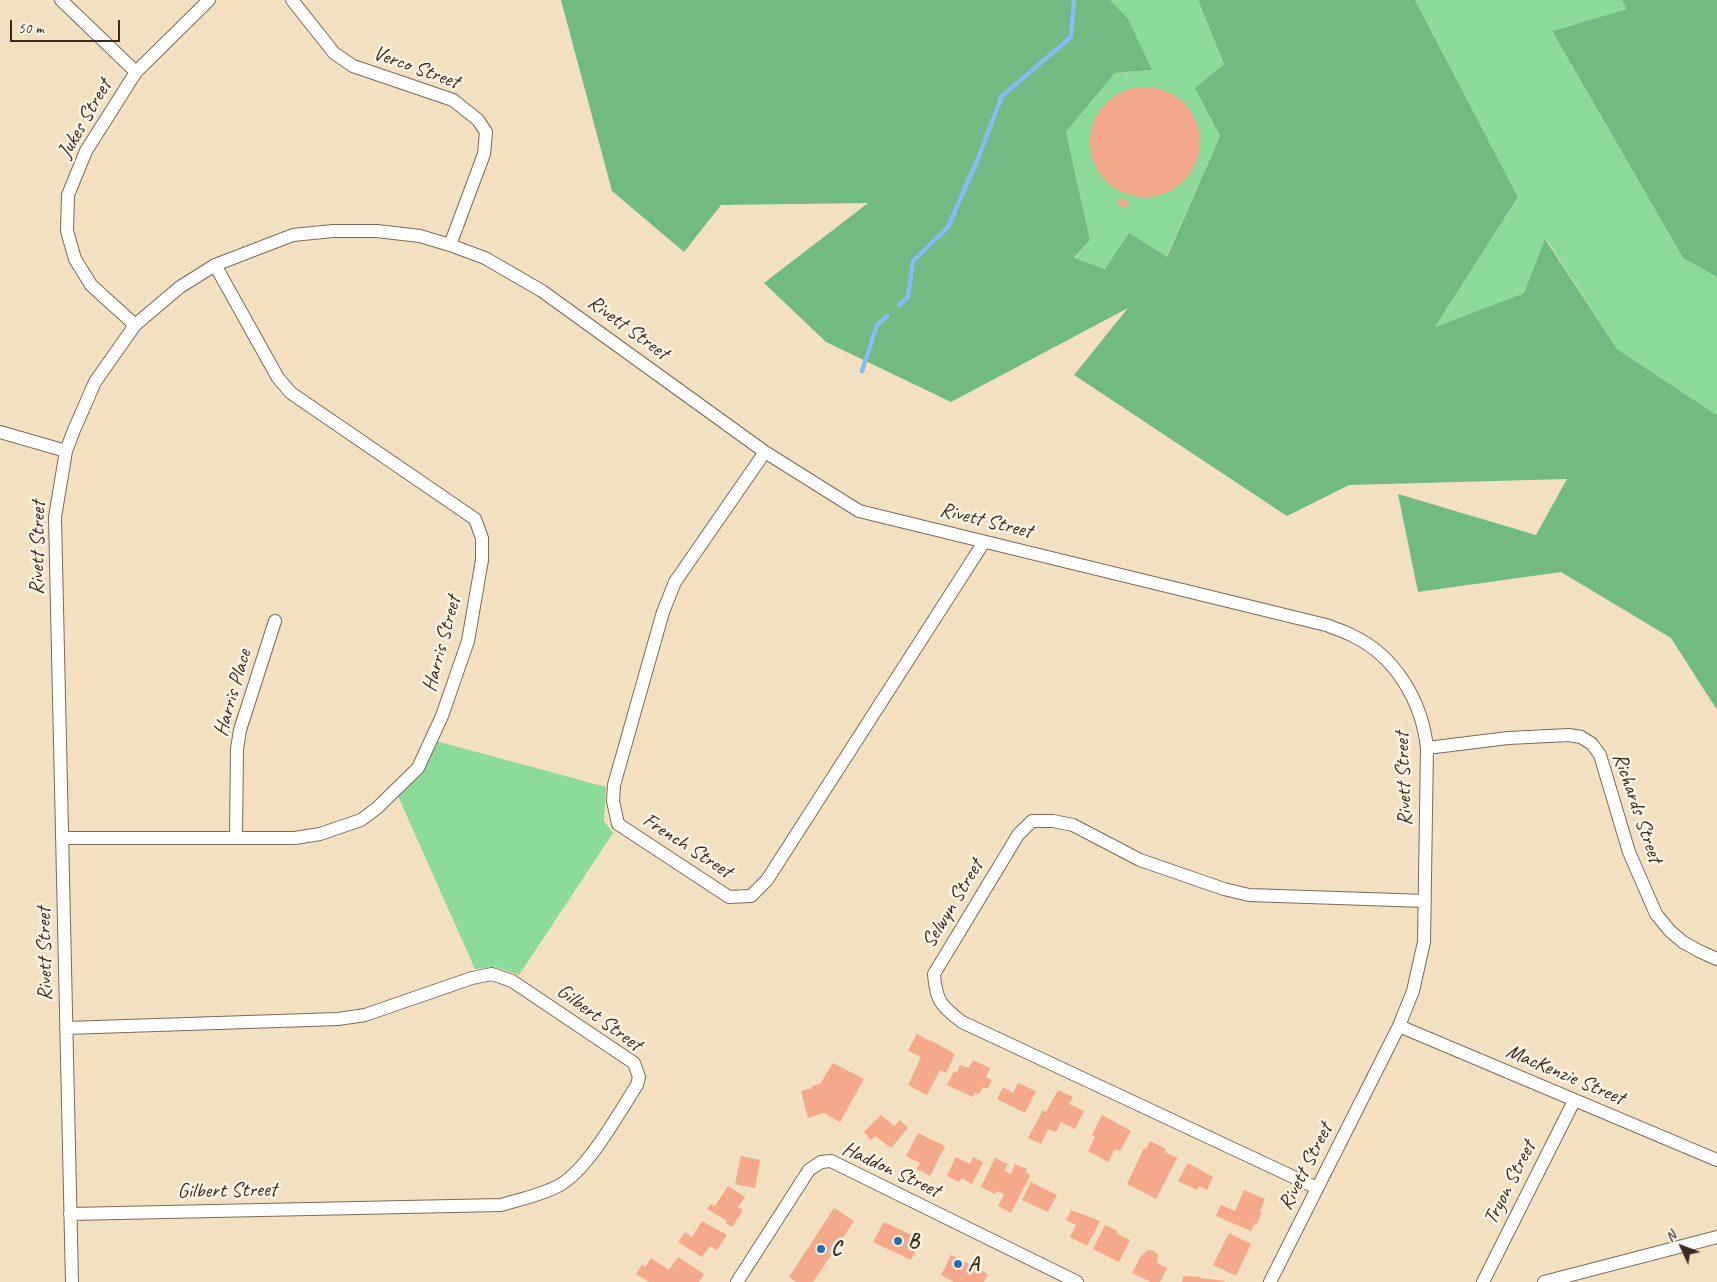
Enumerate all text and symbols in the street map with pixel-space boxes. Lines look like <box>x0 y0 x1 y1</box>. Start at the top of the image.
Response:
scale bar <box>12 10 122 42</box>
text: 50 m <box>18 19 44 38</box>
street label: Verco Street <box>370 41 462 95</box>
street label: Jukes Street <box>52 75 118 163</box>
street label: Rivett Street <box>583 290 673 366</box>
street label: Rivett Street <box>937 497 1035 545</box>
street label: Rivett Street <box>25 501 51 595</box>
street label: Harris Street <box>417 593 467 695</box>
street label: Harris Place <box>209 647 257 739</box>
street label: Rivett Street <box>1390 732 1418 826</box>
street label: Richards Street <box>1606 750 1668 866</box>
street label: French Street <box>638 808 736 884</box>
street label: Selwyn Street <box>917 855 989 953</box>
street label: Rivett Street <box>32 907 58 1001</box>
street label: Gilbert Street <box>551 979 647 1057</box>
street label: MacKenzie Street <box>1502 1039 1628 1111</box>
street label: Rivett Street <box>1273 1119 1339 1215</box>
street label: Haddon Street <box>838 1136 944 1204</box>
street label: Tryon Street <box>1478 1137 1542 1229</box>
street label: Gilbert Street <box>177 1178 277 1204</box>
north arrow <box>1657 1222 1707 1272</box>
text: N <box>1661 1227 1680 1245</box>
place label: B <box>908 1228 919 1254</box>
marker: B <box>892 1235 904 1247</box>
place label: C <box>831 1236 841 1262</box>
marker: C <box>815 1243 827 1255</box>
place label: A <box>968 1251 979 1277</box>
marker: A <box>952 1258 964 1270</box>

